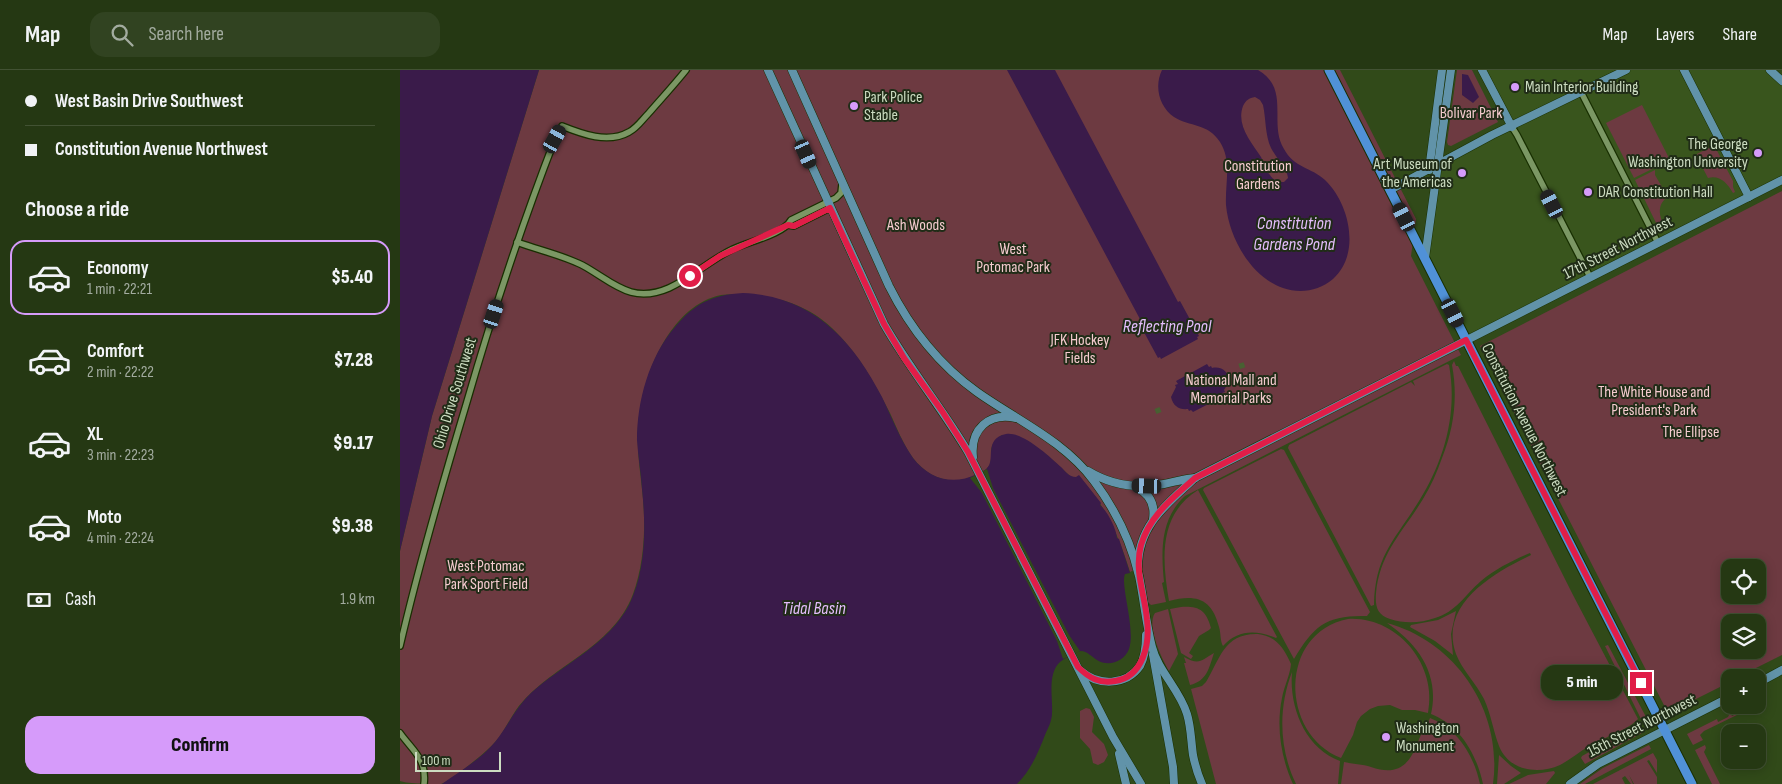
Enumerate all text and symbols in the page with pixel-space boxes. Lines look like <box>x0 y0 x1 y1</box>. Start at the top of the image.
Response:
search box <box>90 12 440 57</box>
text: Map <box>25 20 60 49</box>
icon: search <box>108 21 136 49</box>
text: Search here <box>148 23 224 46</box>
text: Map <box>1603 24 1628 45</box>
text: Layers <box>1656 24 1695 45</box>
text: Share <box>1723 24 1757 45</box>
place label: Main Interior Building <box>1525 78 1638 97</box>
marker: Main Interior Building <box>1509 81 1521 93</box>
place label: Park Police Stable <box>864 88 922 125</box>
text: West Basin Drive Southwest <box>55 90 243 113</box>
marker: Park Police Stable <box>848 100 860 112</box>
park label: Bolivar Park <box>1440 104 1502 123</box>
car <box>541 122 568 156</box>
place label: The George Washington University <box>1628 135 1748 172</box>
car <box>793 137 818 171</box>
text: Constitution Avenue Northwest <box>55 138 268 161</box>
marker: The George Washington University <box>1752 147 1764 159</box>
place label: Art Museum of the Americas <box>1373 155 1452 192</box>
park label: Constitution Gardens <box>1224 157 1292 194</box>
marker: Art Museum of the Americas <box>1456 167 1468 179</box>
place label: DAR Constitution Hall <box>1598 183 1713 202</box>
marker: DAR Constitution Hall <box>1582 186 1594 198</box>
car <box>1538 187 1565 221</box>
text: Choose a ride <box>25 196 129 223</box>
car <box>1390 200 1417 234</box>
street label: 17th Street Northwest <box>1560 212 1676 284</box>
water label: Constitution Gardens Pond <box>1253 213 1335 255</box>
park label: Ash Woods <box>886 216 945 235</box>
park label: West Potomac Park <box>976 240 1050 277</box>
icon: car <box>27 255 72 300</box>
text: Economy <box>87 257 149 280</box>
route start <box>679 265 701 287</box>
text: $5.40 <box>331 266 373 289</box>
text: 1 min · 22:21 <box>87 280 152 299</box>
car <box>1439 296 1466 330</box>
car <box>482 297 505 331</box>
water label: Reflecting Pool <box>1123 316 1212 337</box>
park label: JFK Hockey Fields <box>1050 331 1109 368</box>
street label: Ohio Drive Southwest <box>429 335 481 451</box>
icon: car <box>27 338 72 383</box>
text: Comfort <box>87 340 144 363</box>
street label: Constitution Avenue Northwest <box>1477 340 1571 500</box>
text: $7.28 <box>334 349 373 372</box>
text: 2 min · 22:22 <box>87 363 154 382</box>
park label: National Mall and Memorial Parks <box>1185 371 1277 408</box>
park label: The White House and President's Park <box>1598 383 1710 420</box>
icon: car <box>27 421 72 466</box>
text: XL <box>87 423 103 446</box>
park label: The Ellipse <box>1663 423 1719 442</box>
text: $9.17 <box>333 432 373 455</box>
text: 3 min · 22:23 <box>87 446 154 465</box>
car <box>1131 478 1162 494</box>
icon: car <box>27 504 72 549</box>
text: Moto <box>87 506 122 529</box>
text: $9.38 <box>331 515 373 538</box>
text: 4 min · 22:24 <box>87 529 154 548</box>
park label: West Potomac Park Sport Field <box>444 557 528 594</box>
map controls <box>1721 559 1766 769</box>
button: locate <box>1721 559 1766 604</box>
icon: cash <box>25 586 53 614</box>
text: Cash <box>65 588 96 611</box>
text: 1.9 km <box>340 590 375 609</box>
water label: Tidal Basin <box>782 598 846 619</box>
button: layers <box>1721 614 1766 659</box>
callout: 5 min <box>1541 666 1624 700</box>
button: + <box>1721 669 1766 714</box>
route end <box>1630 672 1652 694</box>
text: 5 min <box>1566 673 1598 692</box>
street label: 15th Street Northwest <box>1584 690 1700 762</box>
button: Confirm <box>25 716 375 774</box>
place label: Washington Monument <box>1396 719 1459 756</box>
button: − <box>1721 724 1766 769</box>
marker: Washington Monument <box>1380 731 1392 743</box>
scale bar <box>415 749 501 772</box>
text: 100 m <box>422 752 451 769</box>

